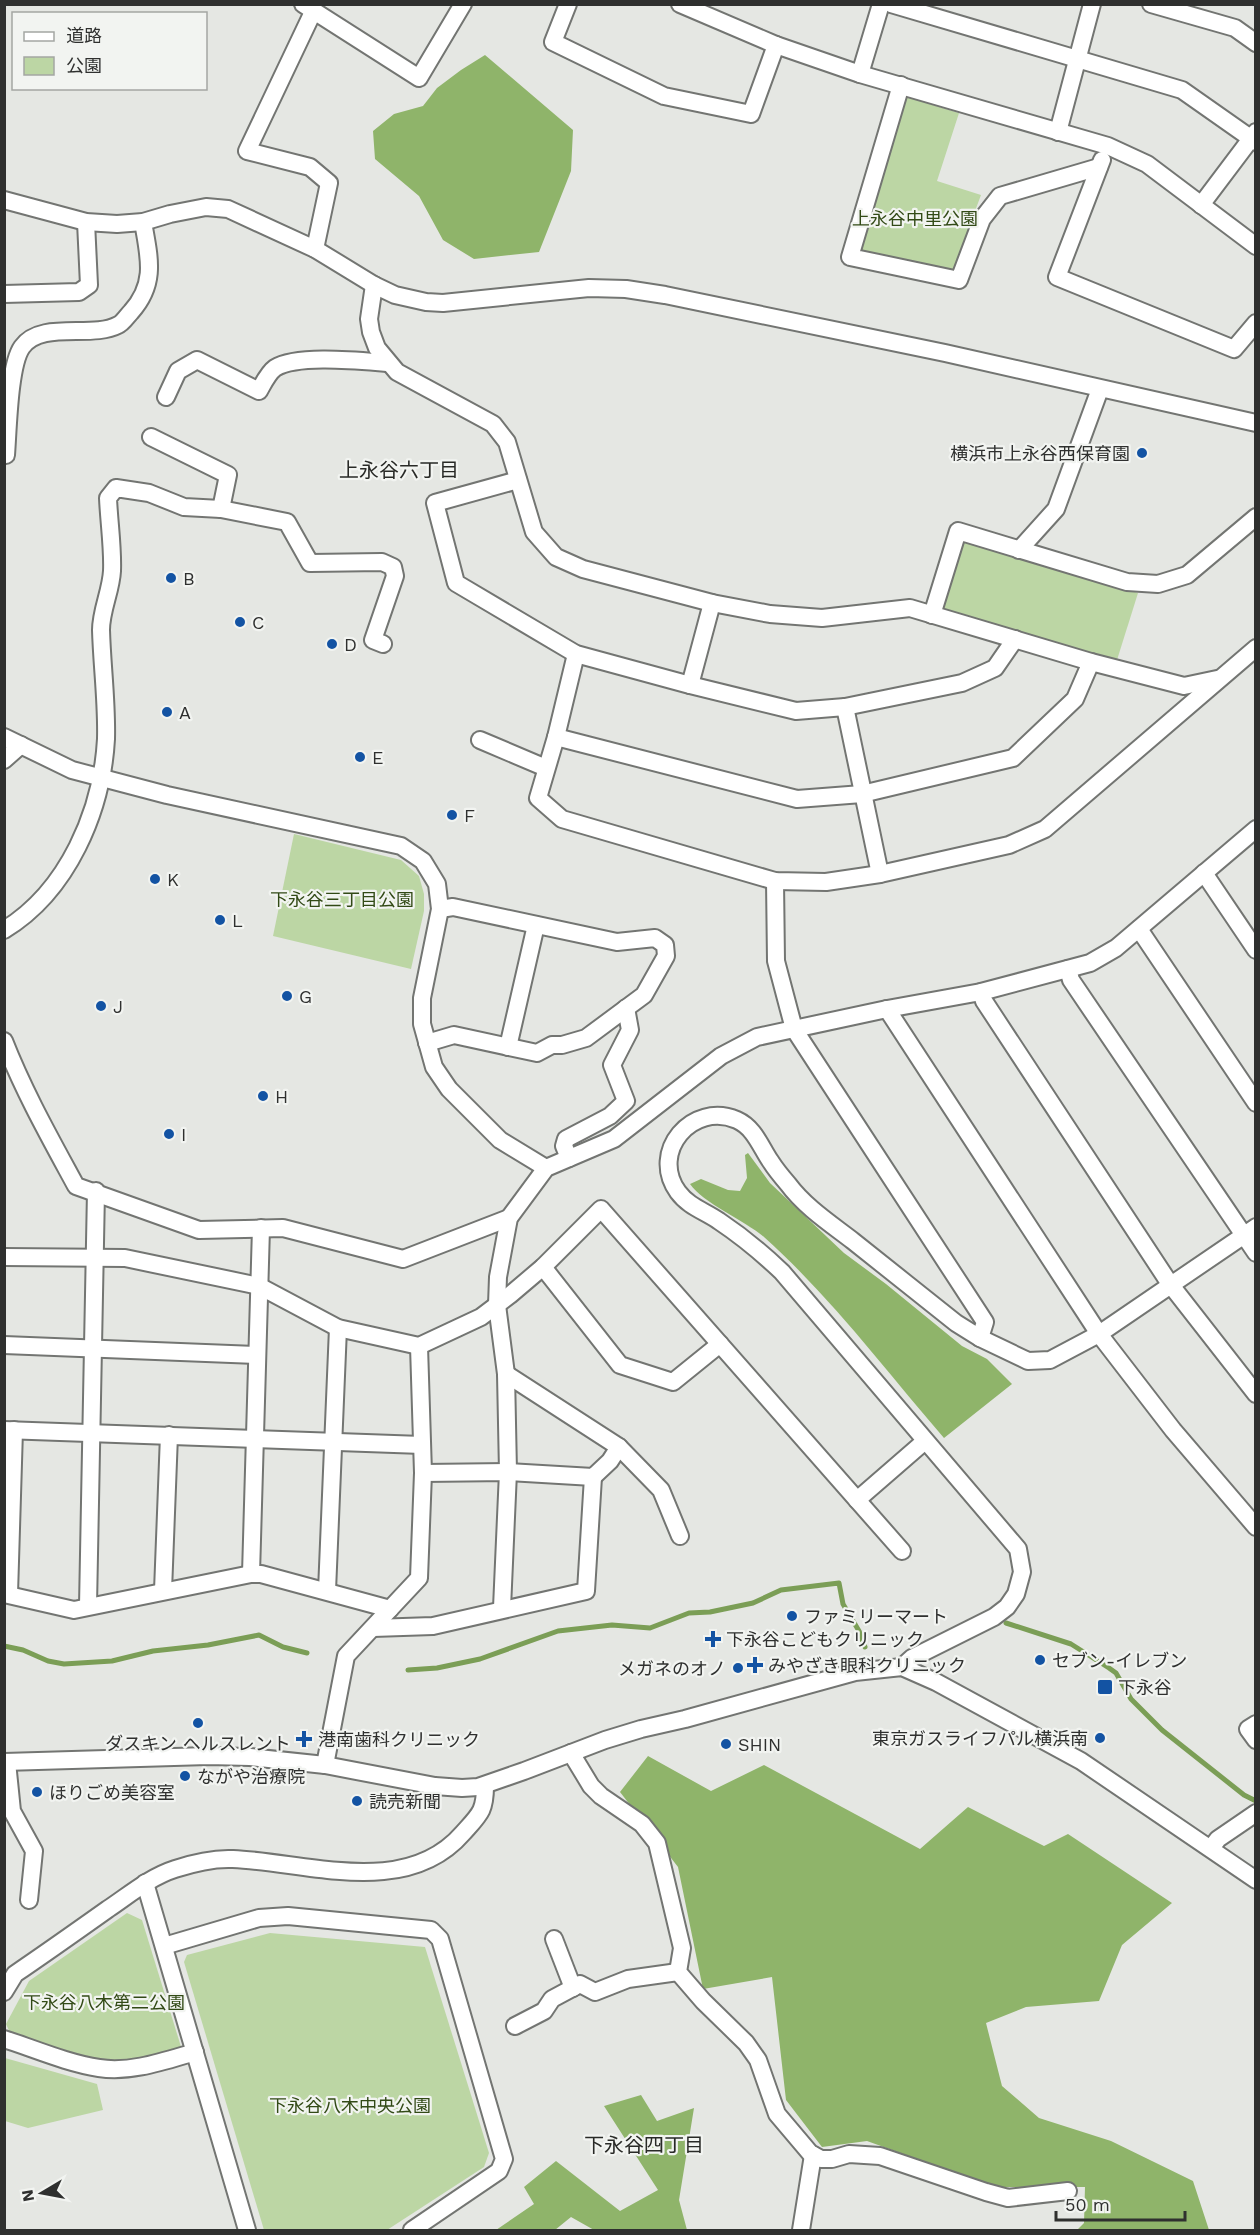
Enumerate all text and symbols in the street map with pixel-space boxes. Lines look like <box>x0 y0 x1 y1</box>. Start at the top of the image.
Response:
legend <box>12 12 207 90</box>
text: 道路 <box>66 25 102 46</box>
text: 公園 <box>66 55 102 76</box>
park label: 上永谷中里公園 <box>852 208 978 229</box>
place label: 横浜市上永谷西保育園 <box>950 443 1130 464</box>
marker: 横浜市上永谷西保育園 <box>1135 446 1149 460</box>
district label: 上永谷六丁目 <box>339 458 459 482</box>
place label: B <box>183 568 195 589</box>
marker: B <box>164 571 178 585</box>
place label: C <box>252 612 264 633</box>
marker: C <box>233 615 247 629</box>
place label: D <box>344 634 357 655</box>
marker: D <box>325 637 339 651</box>
place label: A <box>179 702 191 723</box>
marker: A <box>160 705 174 719</box>
place label: E <box>372 747 383 768</box>
marker: E <box>353 750 367 764</box>
place label: F <box>464 805 475 826</box>
marker: F <box>445 808 459 822</box>
place label: K <box>167 869 179 890</box>
marker: K <box>148 872 162 886</box>
park label: 下永谷三丁目公園 <box>270 889 414 910</box>
place label: L <box>232 910 243 931</box>
marker: L <box>213 913 227 927</box>
place label: G <box>299 986 312 1007</box>
marker: G <box>280 989 294 1003</box>
place label: J <box>113 996 123 1017</box>
marker: J <box>94 999 108 1013</box>
place label: H <box>275 1086 288 1107</box>
marker: H <box>256 1089 270 1103</box>
place label: I <box>181 1124 186 1145</box>
marker: I <box>162 1127 176 1141</box>
place label: ファミリーマート <box>804 1606 948 1627</box>
marker: ファミリーマート <box>785 1609 799 1623</box>
place label: 下永谷こどもクリニック <box>726 1629 924 1650</box>
marker: 下永谷こどもクリニック <box>704 1630 722 1648</box>
place label: セブン-イレブン <box>1052 1650 1187 1671</box>
marker: セブン-イレブン <box>1033 1653 1047 1667</box>
place label: みやざき眼科クリニック <box>768 1655 966 1676</box>
marker: みやざき眼科クリニック <box>746 1656 764 1674</box>
place label: メガネのオノ <box>618 1658 726 1679</box>
marker: メガネのオノ <box>731 1661 745 1675</box>
place label: 下永谷 <box>1118 1677 1172 1698</box>
marker: 下永谷 <box>1096 1678 1114 1696</box>
marker: ダスキン ヘルスレント <box>191 1716 205 1730</box>
place label: 東京ガスライフパル横浜南 <box>872 1728 1088 1749</box>
place label: 港南歯科クリニック <box>318 1729 480 1750</box>
marker: 港南歯科クリニック <box>295 1730 313 1748</box>
marker: 東京ガスライフパル横浜南 <box>1093 1731 1107 1745</box>
place label: ダスキン ヘルスレント <box>105 1733 291 1754</box>
place label: SHIN <box>738 1734 781 1755</box>
marker: SHIN <box>719 1737 733 1751</box>
place label: ながや治療院 <box>197 1766 305 1787</box>
marker: ながや治療院 <box>178 1769 192 1783</box>
place label: ほりごめ美容室 <box>49 1782 175 1803</box>
marker: ほりごめ美容室 <box>30 1785 44 1799</box>
place label: 読売新聞 <box>369 1791 441 1812</box>
marker: 読売新聞 <box>350 1794 364 1808</box>
park label: 下永谷八木第二公園 <box>23 1992 185 2013</box>
park label: 下永谷八木中央公園 <box>269 2095 431 2116</box>
district label: 下永谷四丁目 <box>584 2133 704 2157</box>
north arrow <box>12 2163 72 2223</box>
scale bar <box>1056 2184 1185 2222</box>
text: N <box>17 2188 38 2203</box>
text: 50 m <box>1065 2194 1110 2215</box>

